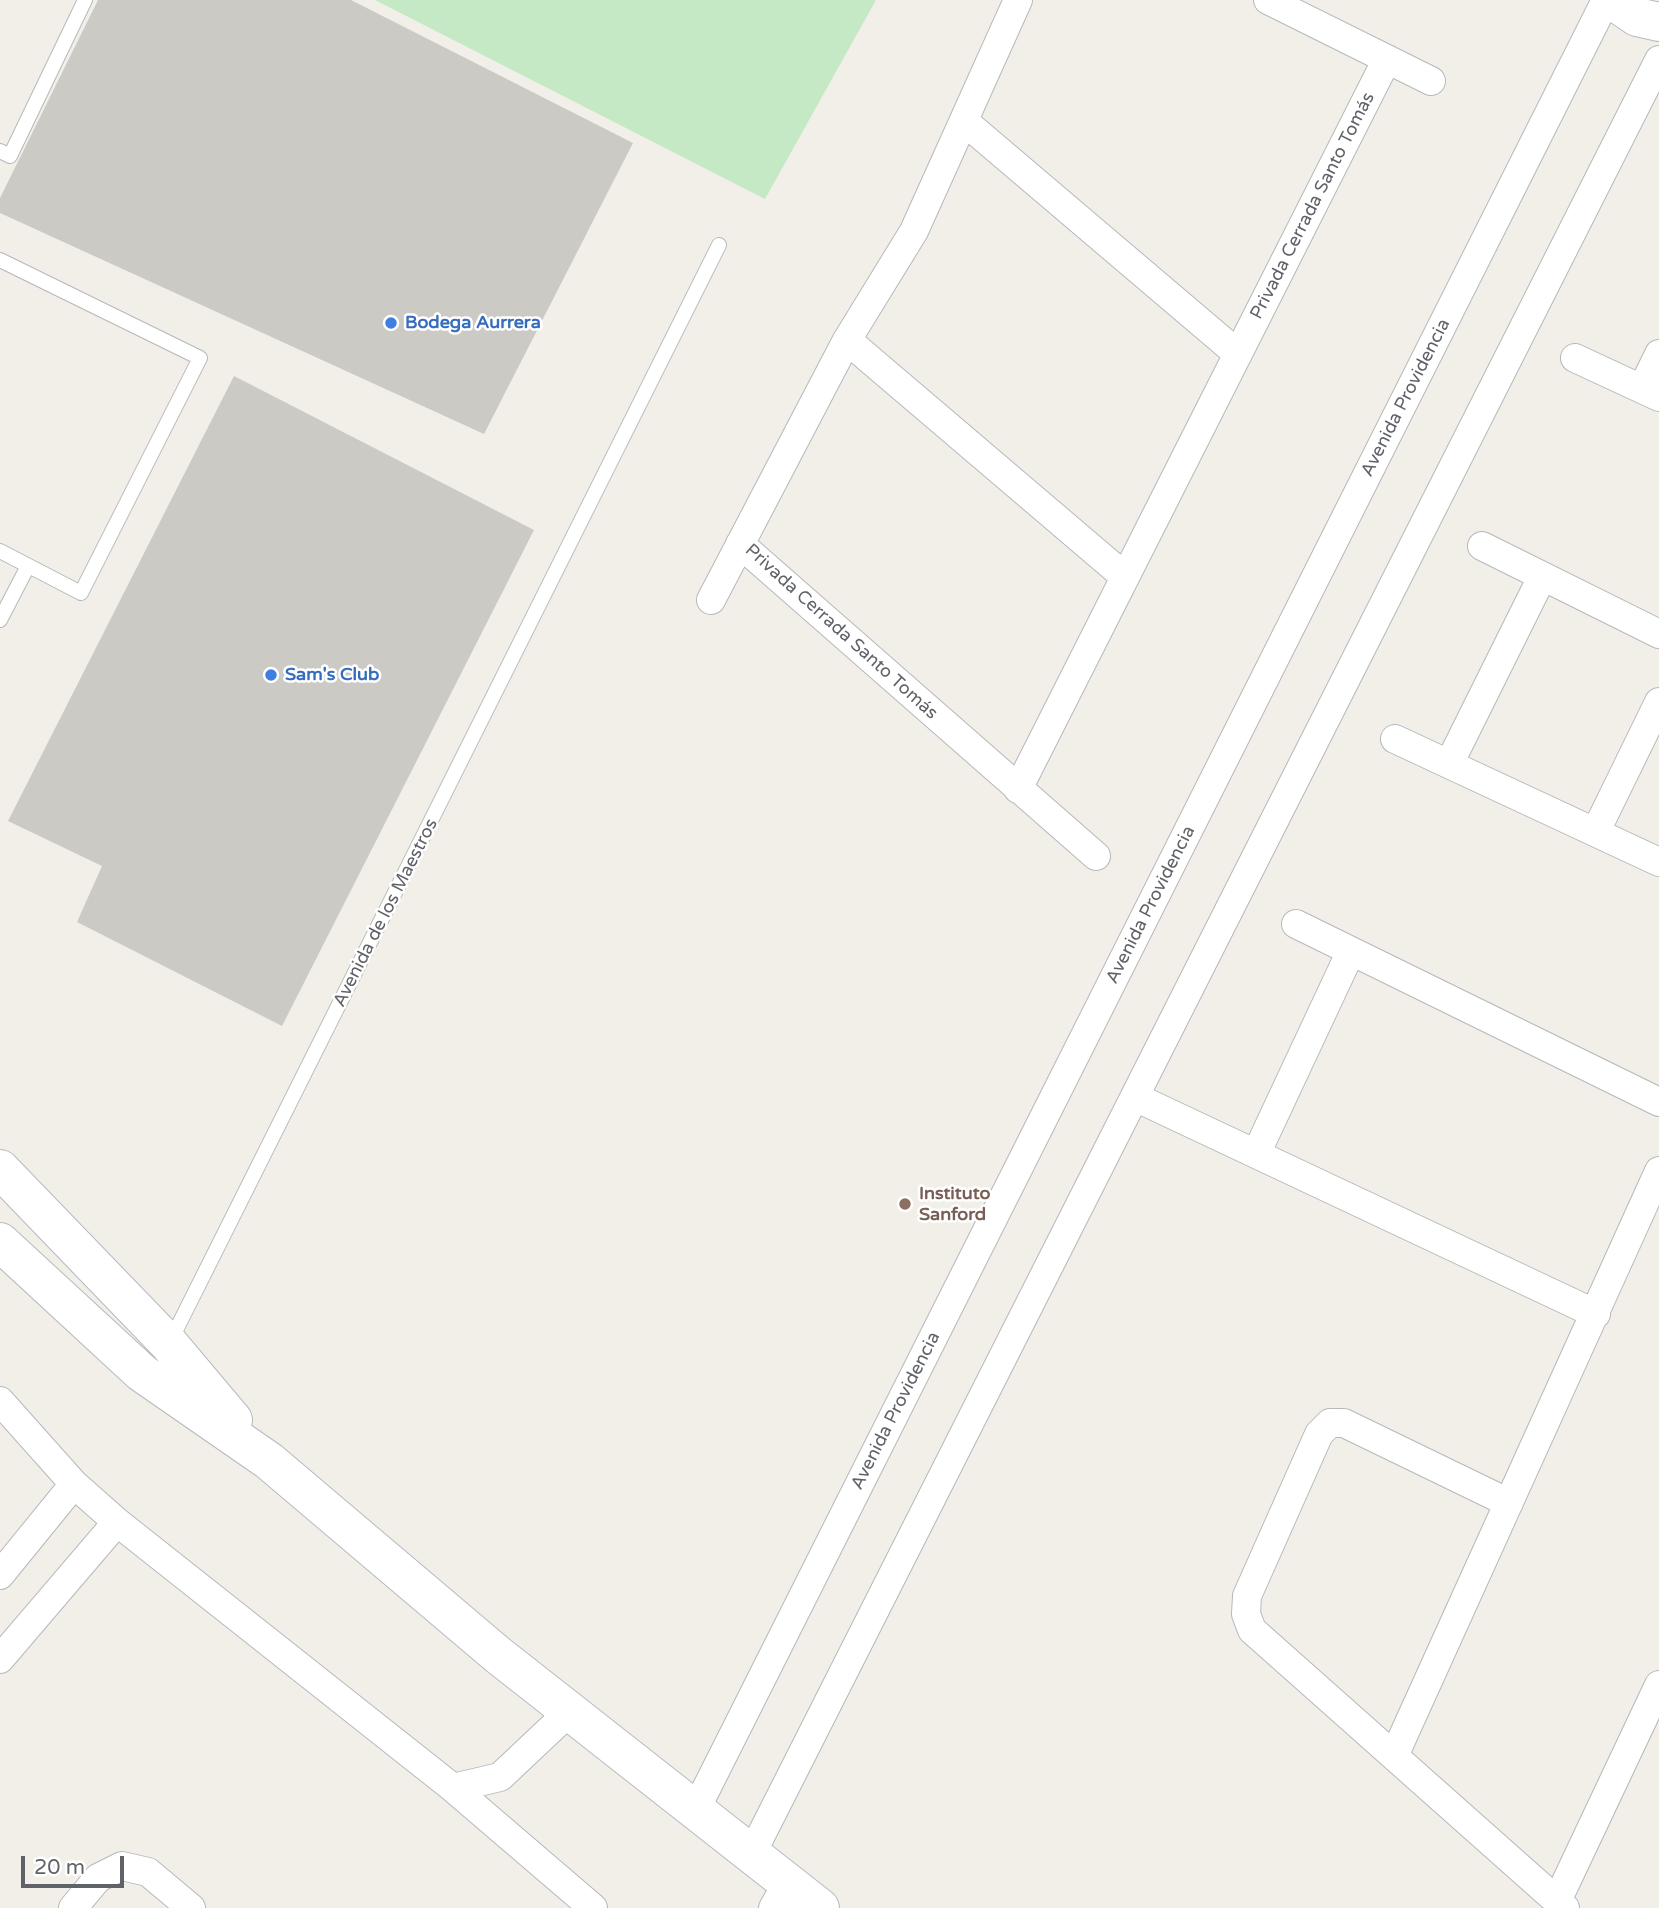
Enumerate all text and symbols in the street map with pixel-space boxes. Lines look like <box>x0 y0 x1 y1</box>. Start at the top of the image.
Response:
street label: Privada Cerrada Santo Tomás <box>1246 89 1380 323</box>
place label: Bodega Aurrera <box>405 312 541 334</box>
marker: Bodega Aurrera <box>383 315 399 331</box>
street label: Avenida Providencia <box>1357 316 1455 480</box>
street label: Privada Cerrada Santo Tomás <box>740 540 942 724</box>
place label: Sam's Club <box>285 664 379 686</box>
marker: Sam's Club <box>263 667 279 683</box>
street label: Avenida de los Maestros <box>329 815 443 1011</box>
street label: Avenida Providencia <box>1102 823 1200 987</box>
place label: Instituto Sanford <box>919 1183 990 1226</box>
marker: Instituto Sanford <box>897 1196 913 1212</box>
street label: Avenida Providencia <box>847 1329 945 1493</box>
scale bar <box>24 1842 128 1886</box>
text: 20 m <box>34 1855 85 1880</box>

